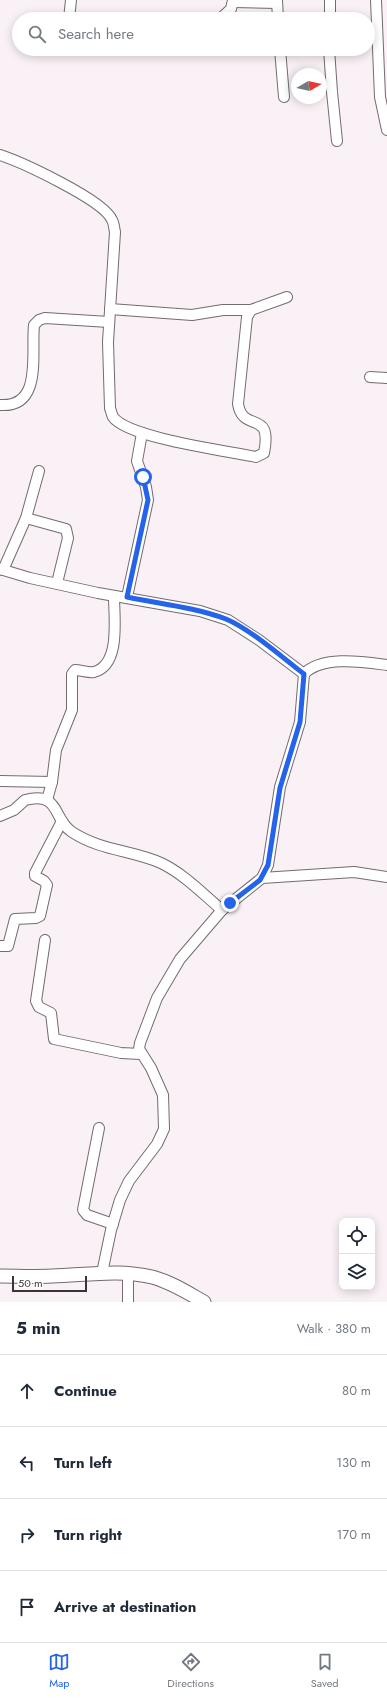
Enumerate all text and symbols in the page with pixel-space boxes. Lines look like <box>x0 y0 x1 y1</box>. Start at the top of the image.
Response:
search box <box>12 12 375 56</box>
icon: search <box>26 23 48 45</box>
text: Search here <box>58 23 134 45</box>
north arrow <box>291 68 327 104</box>
route start <box>134 468 152 486</box>
route end <box>221 894 239 912</box>
map controls <box>339 1218 375 1290</box>
button: locate <box>339 1218 375 1254</box>
button: layers <box>339 1254 375 1290</box>
scale bar <box>12 1274 87 1293</box>
text: 50 m <box>18 1275 43 1291</box>
text: 5 min <box>16 1316 60 1340</box>
text: Walk · 380 m <box>297 1319 371 1338</box>
icon: ahead <box>16 1380 38 1402</box>
text: Continue <box>54 1380 117 1402</box>
text: 80 m <box>342 1381 371 1400</box>
icon: left <box>16 1452 38 1474</box>
text: Turn left <box>54 1452 112 1474</box>
text: 130 m <box>336 1453 371 1472</box>
icon: right <box>16 1524 38 1546</box>
text: Turn right <box>54 1524 122 1546</box>
text: 170 m <box>336 1525 371 1544</box>
icon: arrive <box>16 1596 38 1618</box>
text: Arrive at destination <box>54 1596 196 1618</box>
tab: Map <box>48 1651 70 1691</box>
tab: Directions <box>167 1651 214 1691</box>
tab: Saved <box>311 1651 339 1691</box>

